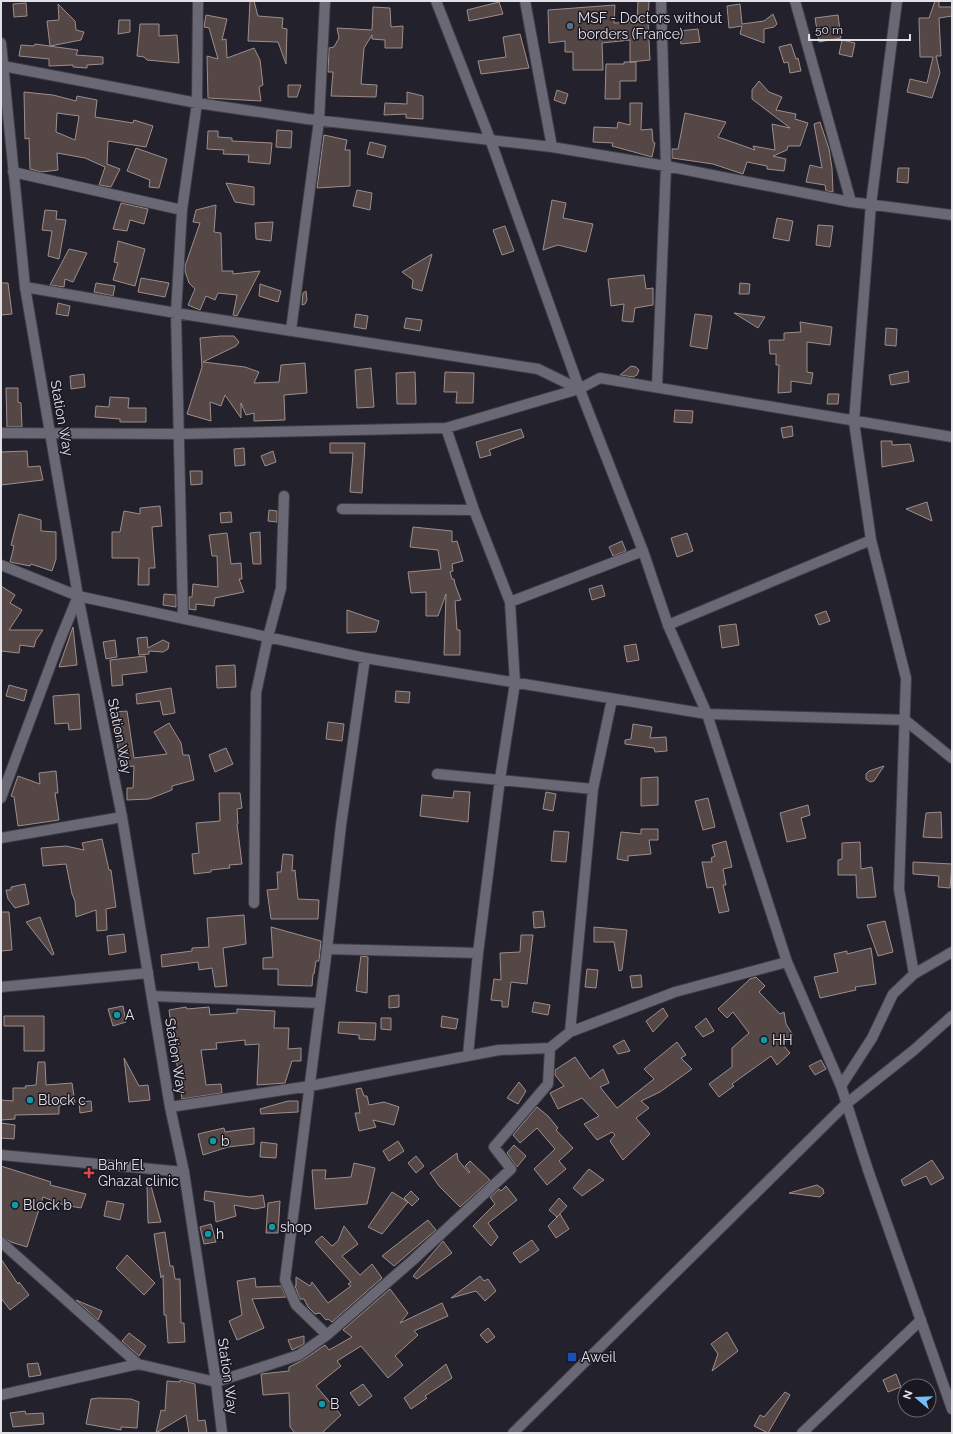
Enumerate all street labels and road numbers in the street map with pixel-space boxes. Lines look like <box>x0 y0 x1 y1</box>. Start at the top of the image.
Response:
street label: Station Way <box>47 379 77 458</box>
street label: Station Way <box>105 697 135 776</box>
street label: Station Way <box>162 1017 190 1096</box>
street label: Station Way <box>215 1337 241 1416</box>

